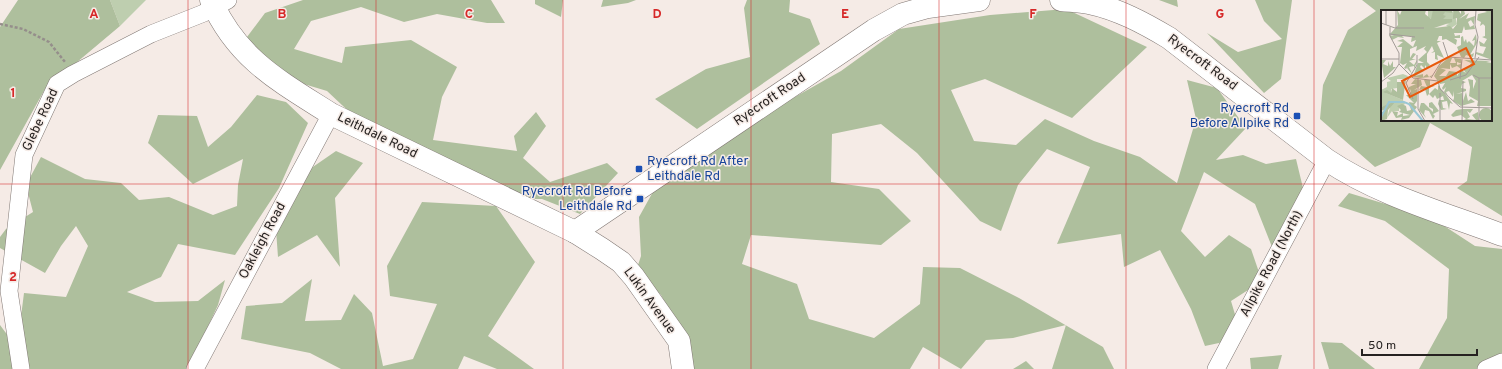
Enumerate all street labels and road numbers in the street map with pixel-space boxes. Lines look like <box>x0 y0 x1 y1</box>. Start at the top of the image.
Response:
street label: Ryecroft Road <box>1164 32 1240 94</box>
street label: Ryecroft Road <box>731 70 809 130</box>
street label: Glebe Road <box>20 86 62 154</box>
street label: Leithdale Road <box>334 110 420 162</box>
street label: Oakleigh Road <box>236 200 290 282</box>
street label: Allpike Road (North) <box>1237 208 1307 320</box>
street label: Lukin Avenue <box>620 265 678 337</box>

